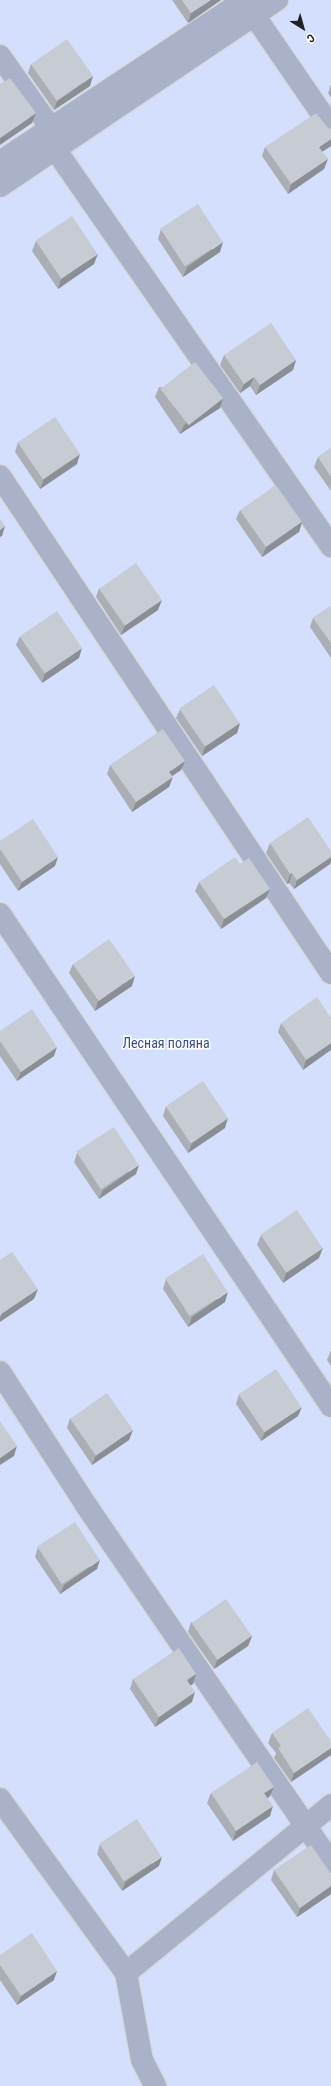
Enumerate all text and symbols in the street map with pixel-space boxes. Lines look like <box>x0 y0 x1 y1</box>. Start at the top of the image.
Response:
north arrow <box>283 8 323 48</box>
text: С <box>304 31 317 45</box>
park label: Лесная поляна <box>122 1035 210 1051</box>

